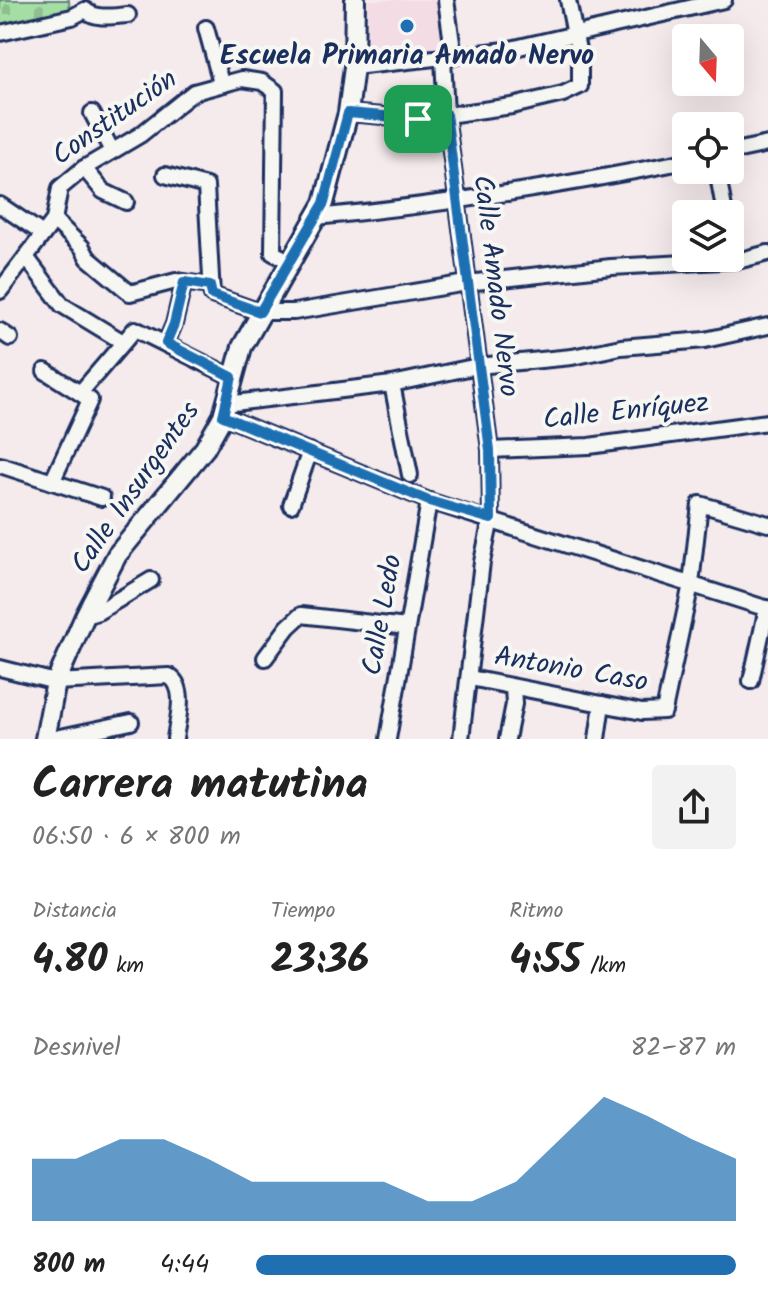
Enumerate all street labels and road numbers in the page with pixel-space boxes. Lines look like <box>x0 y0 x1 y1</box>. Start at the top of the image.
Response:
street label: Constitución <box>43 58 187 178</box>
street label: Calle Amado Nervo <box>459 173 531 399</box>
street label: Calle Enríquez <box>541 381 711 443</box>
street label: Calle Insurgentes <box>60 392 212 584</box>
street label: Calle Ledo <box>350 551 416 679</box>
street label: Antonio Caso <box>491 634 651 706</box>

